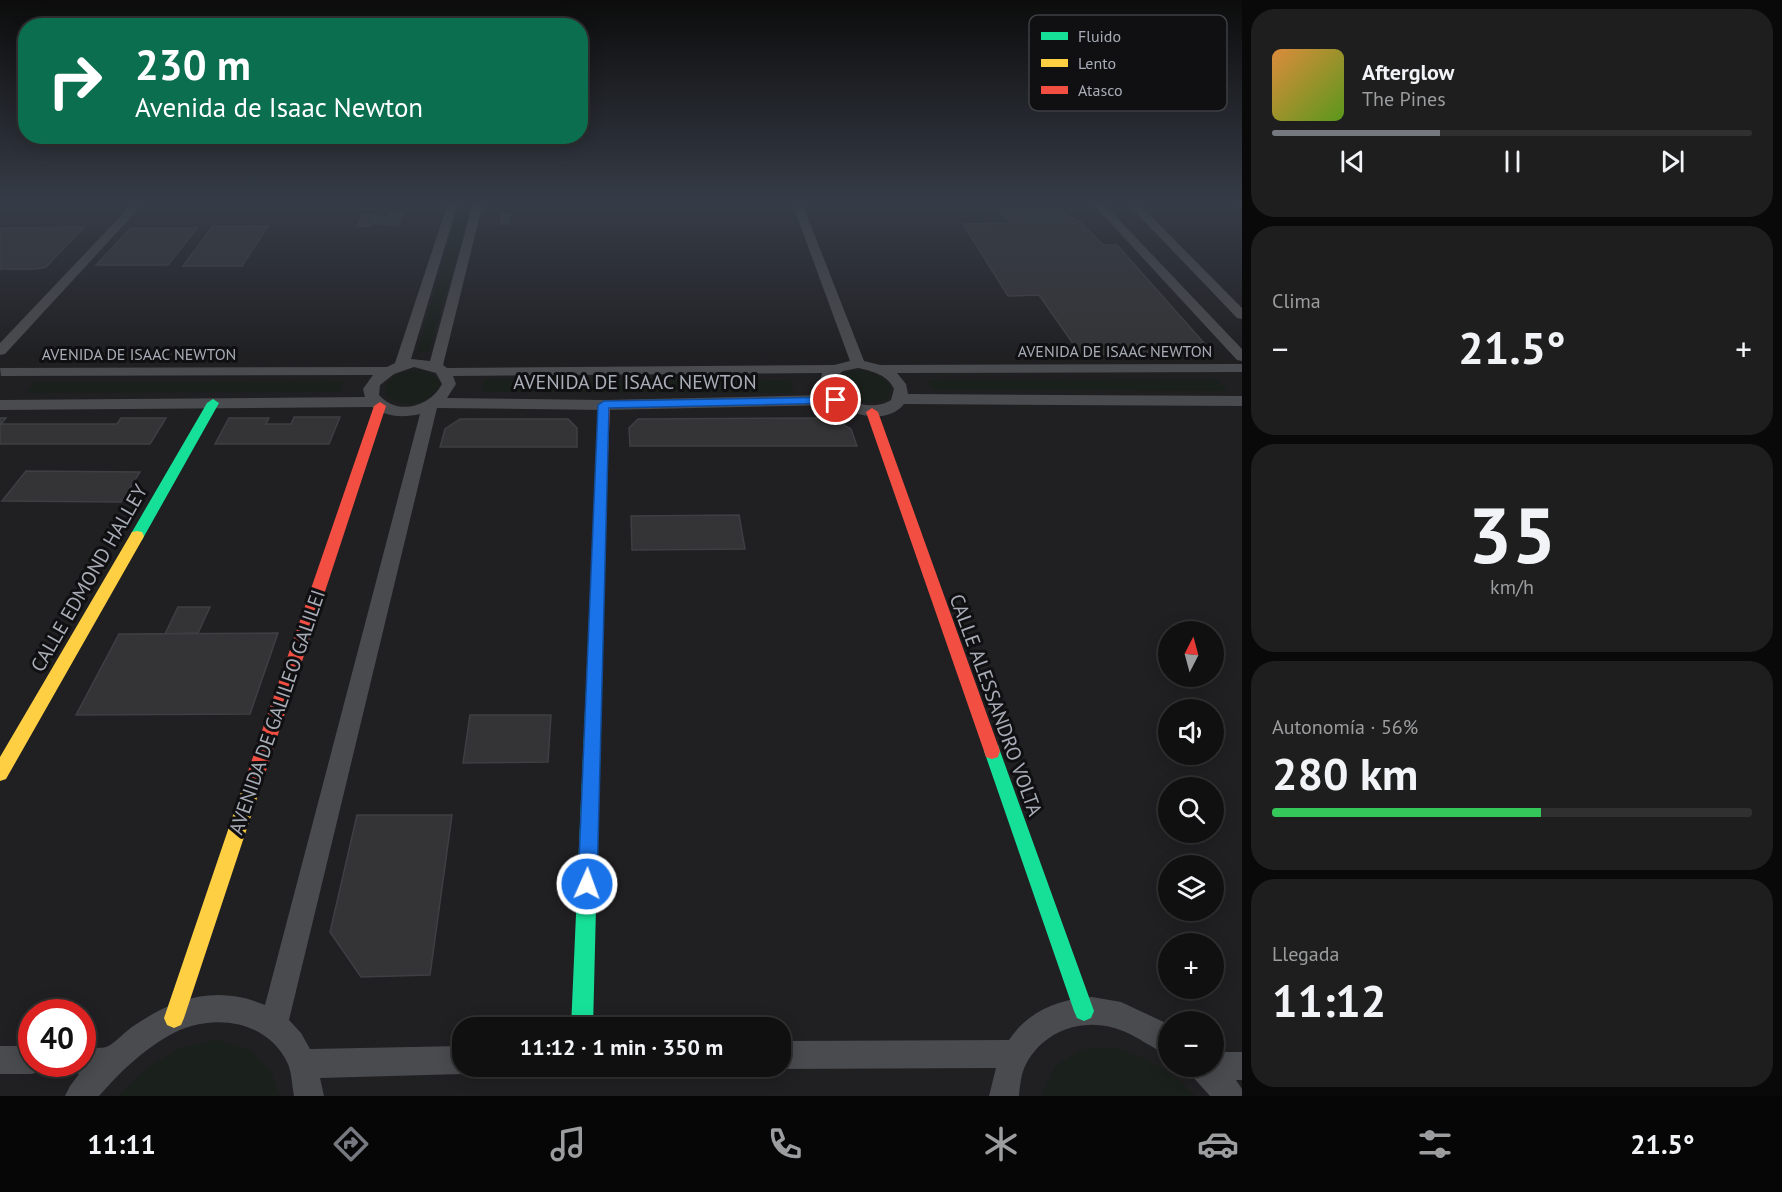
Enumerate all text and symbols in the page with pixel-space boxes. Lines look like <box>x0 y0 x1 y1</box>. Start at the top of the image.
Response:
legend <box>1029 15 1227 111</box>
text: Fluido <box>1078 26 1121 46</box>
text: 230 m <box>135 37 251 92</box>
icon: right <box>36 42 114 120</box>
text: Lento <box>1078 53 1116 73</box>
text: Afterglow <box>1362 58 1454 86</box>
text: Atasco <box>1078 80 1123 100</box>
text: The Pines <box>1362 86 1446 112</box>
text: Avenida de Isaac Newton <box>135 90 423 124</box>
icon: previous <box>1336 145 1369 178</box>
icon: pause <box>1496 145 1529 178</box>
icon: next <box>1656 145 1689 178</box>
text: Clima <box>1272 288 1321 314</box>
text: 21.5° <box>1458 318 1566 376</box>
text: − <box>1272 327 1289 370</box>
text: + <box>1735 327 1752 370</box>
street label: AVENIDA DE ISAAC NEWTON <box>1018 341 1212 361</box>
street label: AVENIDA DE ISAAC NEWTON <box>42 344 236 364</box>
street label: AVENIDA DE ISAAC NEWTON <box>513 369 757 395</box>
pin <box>810 374 861 425</box>
icon: arrive <box>819 383 852 416</box>
street label: CALLE EDMOND HALLEY <box>25 479 154 676</box>
text: 35 <box>1468 484 1556 585</box>
text: km/h <box>1490 574 1534 600</box>
street label: AVENIDA DE GALILEO GALILEI <box>223 586 331 838</box>
street label: CALLE ALESSANDRO VOLTA <box>944 590 1048 820</box>
north arrow <box>1158 621 1224 687</box>
map controls <box>1158 621 1224 1077</box>
button: sound <box>1158 699 1224 765</box>
text: Autonomía · 56% <box>1272 714 1418 740</box>
text: 280 km <box>1272 744 1418 802</box>
button: search <box>1158 777 1224 843</box>
position arrow <box>555 852 619 916</box>
button: layers <box>1158 855 1224 921</box>
button: + <box>1158 933 1224 999</box>
text: Llegada <box>1272 941 1339 967</box>
text: 11:12 <box>1272 971 1386 1029</box>
speed limit sign: 40 <box>18 999 96 1077</box>
button: − <box>1158 1011 1224 1077</box>
text: 11:12 · 1 min · 350 m <box>520 1033 723 1061</box>
icon: directions <box>330 1123 372 1165</box>
icon: music <box>547 1123 589 1165</box>
icon: phone <box>764 1123 806 1165</box>
icon: climate <box>980 1123 1022 1165</box>
icon: car <box>1197 1123 1239 1165</box>
icon: filters <box>1414 1123 1456 1165</box>
text: 11:11 <box>87 1127 156 1161</box>
text: 21.5° <box>1630 1127 1695 1161</box>

